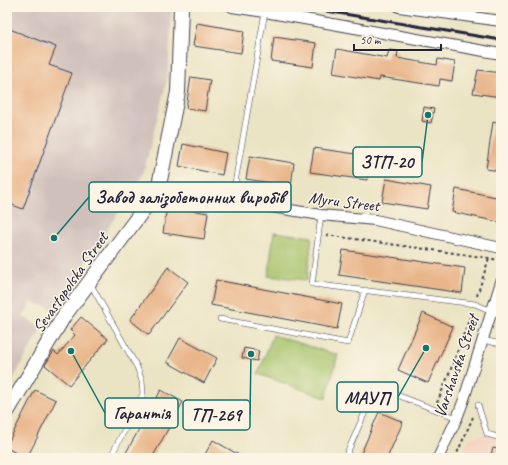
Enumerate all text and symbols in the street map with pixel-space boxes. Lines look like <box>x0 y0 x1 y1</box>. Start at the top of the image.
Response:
scale bar <box>354 26 441 52</box>
text: 50 m <box>360 32 382 48</box>
callout: ЗТП-20 <box>353 147 422 177</box>
text: ЗТП-20 <box>361 151 415 173</box>
callout: Завод залізобетонних виробів <box>89 182 291 212</box>
text: Завод залізобетонних виробів <box>95 186 289 209</box>
street label: Myru Street <box>307 187 383 217</box>
street label: Sevastopolska Street <box>28 226 114 337</box>
street label: Varshavska Street <box>429 310 485 420</box>
callout: МАУП <box>337 382 398 412</box>
text: МАУП <box>345 387 393 409</box>
callout: Гарантія <box>105 398 178 428</box>
callout: ТП-269 <box>183 400 250 430</box>
text: Гарантія <box>114 402 172 424</box>
text: ТП-269 <box>191 404 243 426</box>

